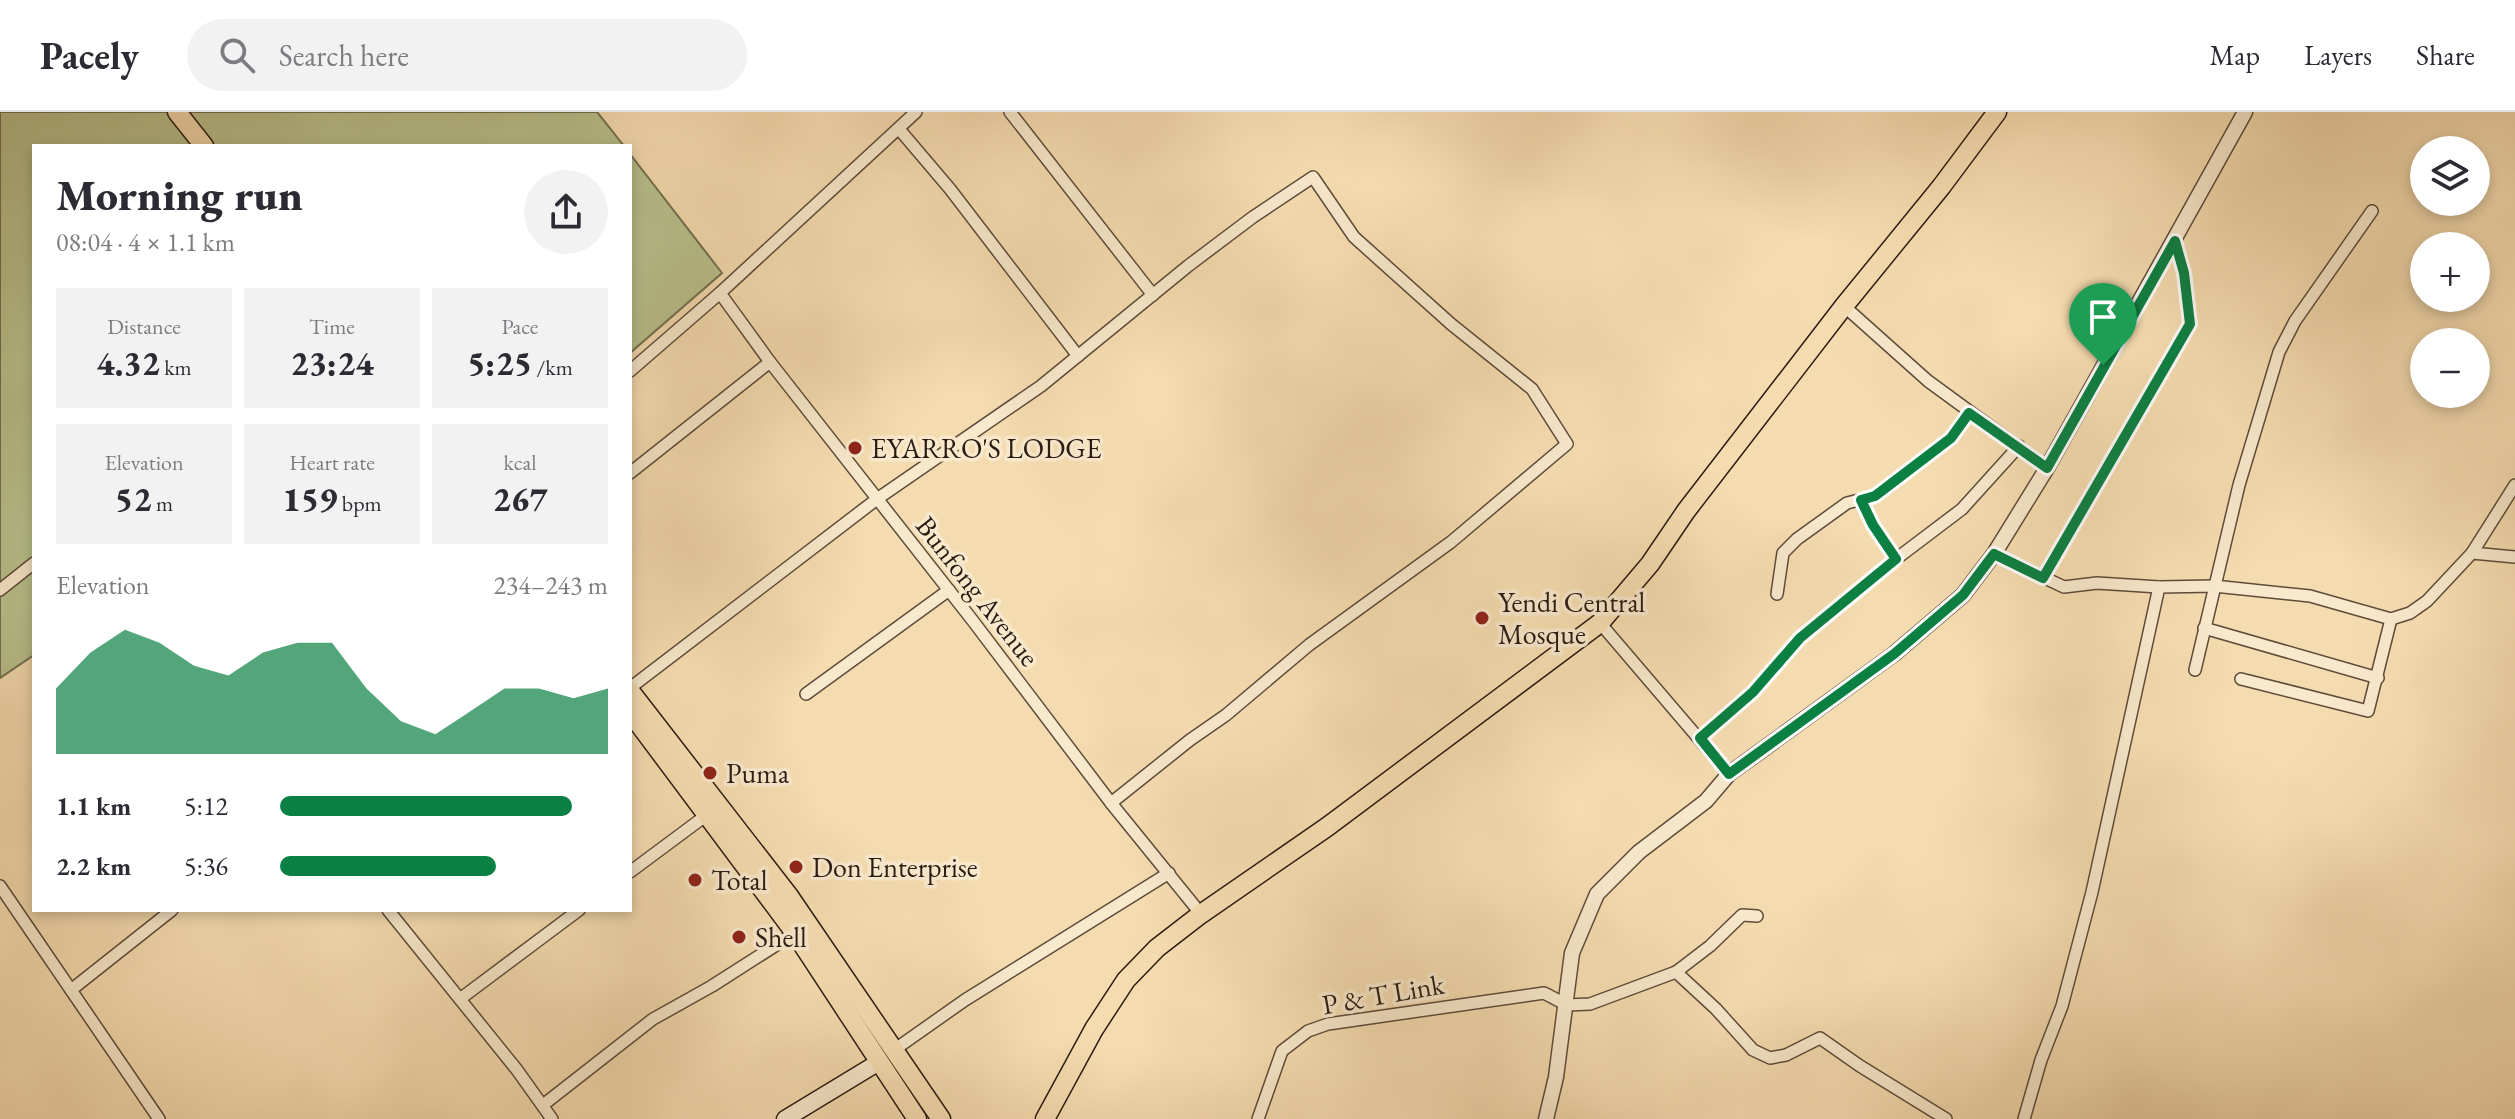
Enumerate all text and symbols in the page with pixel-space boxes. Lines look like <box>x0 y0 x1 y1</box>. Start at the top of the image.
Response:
search box <box>187 19 747 91</box>
text: Pacely <box>40 31 139 80</box>
icon: search <box>215 33 259 77</box>
text: Search here <box>279 36 409 75</box>
text: Map <box>2210 37 2260 73</box>
text: Layers <box>2304 37 2372 73</box>
text: Share <box>2416 37 2475 73</box>
map controls <box>2410 136 2490 408</box>
button: layers <box>2410 136 2490 216</box>
text: Morning run <box>56 166 303 223</box>
button: share <box>524 170 608 254</box>
text: 08:04 · 4 × 1.1 km <box>56 225 235 259</box>
button: + <box>2410 232 2490 312</box>
pin <box>2069 283 2137 365</box>
icon: arrive <box>2081 295 2125 339</box>
text: Distance <box>107 312 181 341</box>
text: Time <box>309 312 355 341</box>
text: Pace <box>502 312 538 341</box>
button: − <box>2410 328 2490 408</box>
text: 4.32 <box>96 341 160 385</box>
text: 23:24 <box>290 341 374 385</box>
text: 5:25 <box>467 341 532 385</box>
text: km <box>160 353 192 382</box>
text: /km <box>532 353 573 382</box>
place label: EYARRO'S LODGE <box>871 430 1102 466</box>
marker: EYARRO'S LODGE <box>846 439 864 457</box>
text: Elevation <box>104 448 184 477</box>
text: Heart rate <box>289 448 375 477</box>
text: kcal <box>503 448 537 477</box>
text: 52 <box>115 477 152 521</box>
text: 159 <box>282 477 337 521</box>
text: 267 <box>492 477 548 521</box>
text: m <box>152 489 173 518</box>
text: bpm <box>337 489 382 518</box>
street label: Bunfong Avenue <box>908 509 1048 673</box>
text: Elevation <box>56 568 150 602</box>
text: 234–243 m <box>493 568 608 602</box>
place label: Yendi Central Mosque <box>1498 584 1646 652</box>
marker: Yendi Central Mosque <box>1473 609 1491 627</box>
place label: Puma <box>726 755 790 791</box>
marker: Puma <box>701 764 719 782</box>
text: 1.1 km <box>56 789 131 823</box>
text: 5:12 <box>184 789 228 823</box>
text: 2.2 km <box>56 849 131 883</box>
text: 5:36 <box>184 849 228 883</box>
place label: Don Enterprise <box>812 849 978 885</box>
marker: Don Enterprise <box>787 858 805 876</box>
place label: Total <box>711 862 768 898</box>
marker: Total <box>686 871 704 889</box>
place label: Shell <box>755 919 807 955</box>
marker: Shell <box>730 928 748 946</box>
street label: P & T Link <box>1319 965 1448 1022</box>

